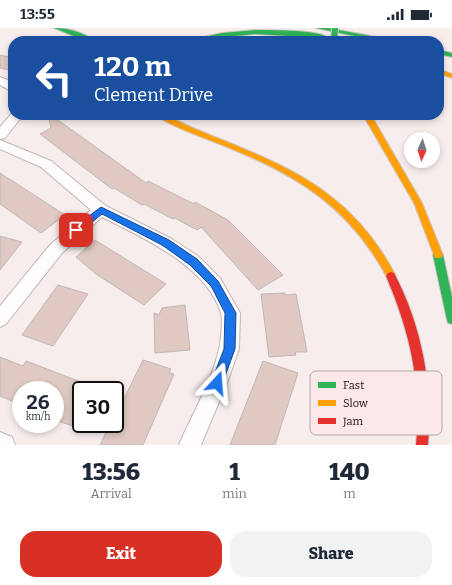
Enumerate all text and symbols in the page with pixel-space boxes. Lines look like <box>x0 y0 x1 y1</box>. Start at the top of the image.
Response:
text: 13:55 <box>20 5 55 23</box>
text: 120 m <box>94 50 171 83</box>
icon: left <box>28 52 80 104</box>
text: Clement Drive <box>94 84 213 106</box>
north arrow <box>404 132 440 168</box>
map controls <box>404 132 440 168</box>
pin <box>59 213 93 247</box>
icon: arrive <box>65 219 87 241</box>
position arrow <box>196 362 238 404</box>
legend <box>310 371 442 435</box>
text: Fast <box>343 379 364 392</box>
speed limit sign: 30 <box>72 381 124 433</box>
text: 26 <box>26 390 50 414</box>
text: Slow <box>343 397 368 410</box>
text: km/h <box>26 411 50 423</box>
text: Jam <box>342 415 363 428</box>
text: 13:56 <box>82 458 140 486</box>
text: 1 <box>229 458 240 486</box>
text: 140 <box>329 458 370 486</box>
text: Arrival <box>91 486 132 501</box>
text: min <box>222 486 247 501</box>
text: m <box>343 486 356 501</box>
button: Exit <box>20 531 222 577</box>
button: Share <box>230 531 432 577</box>

